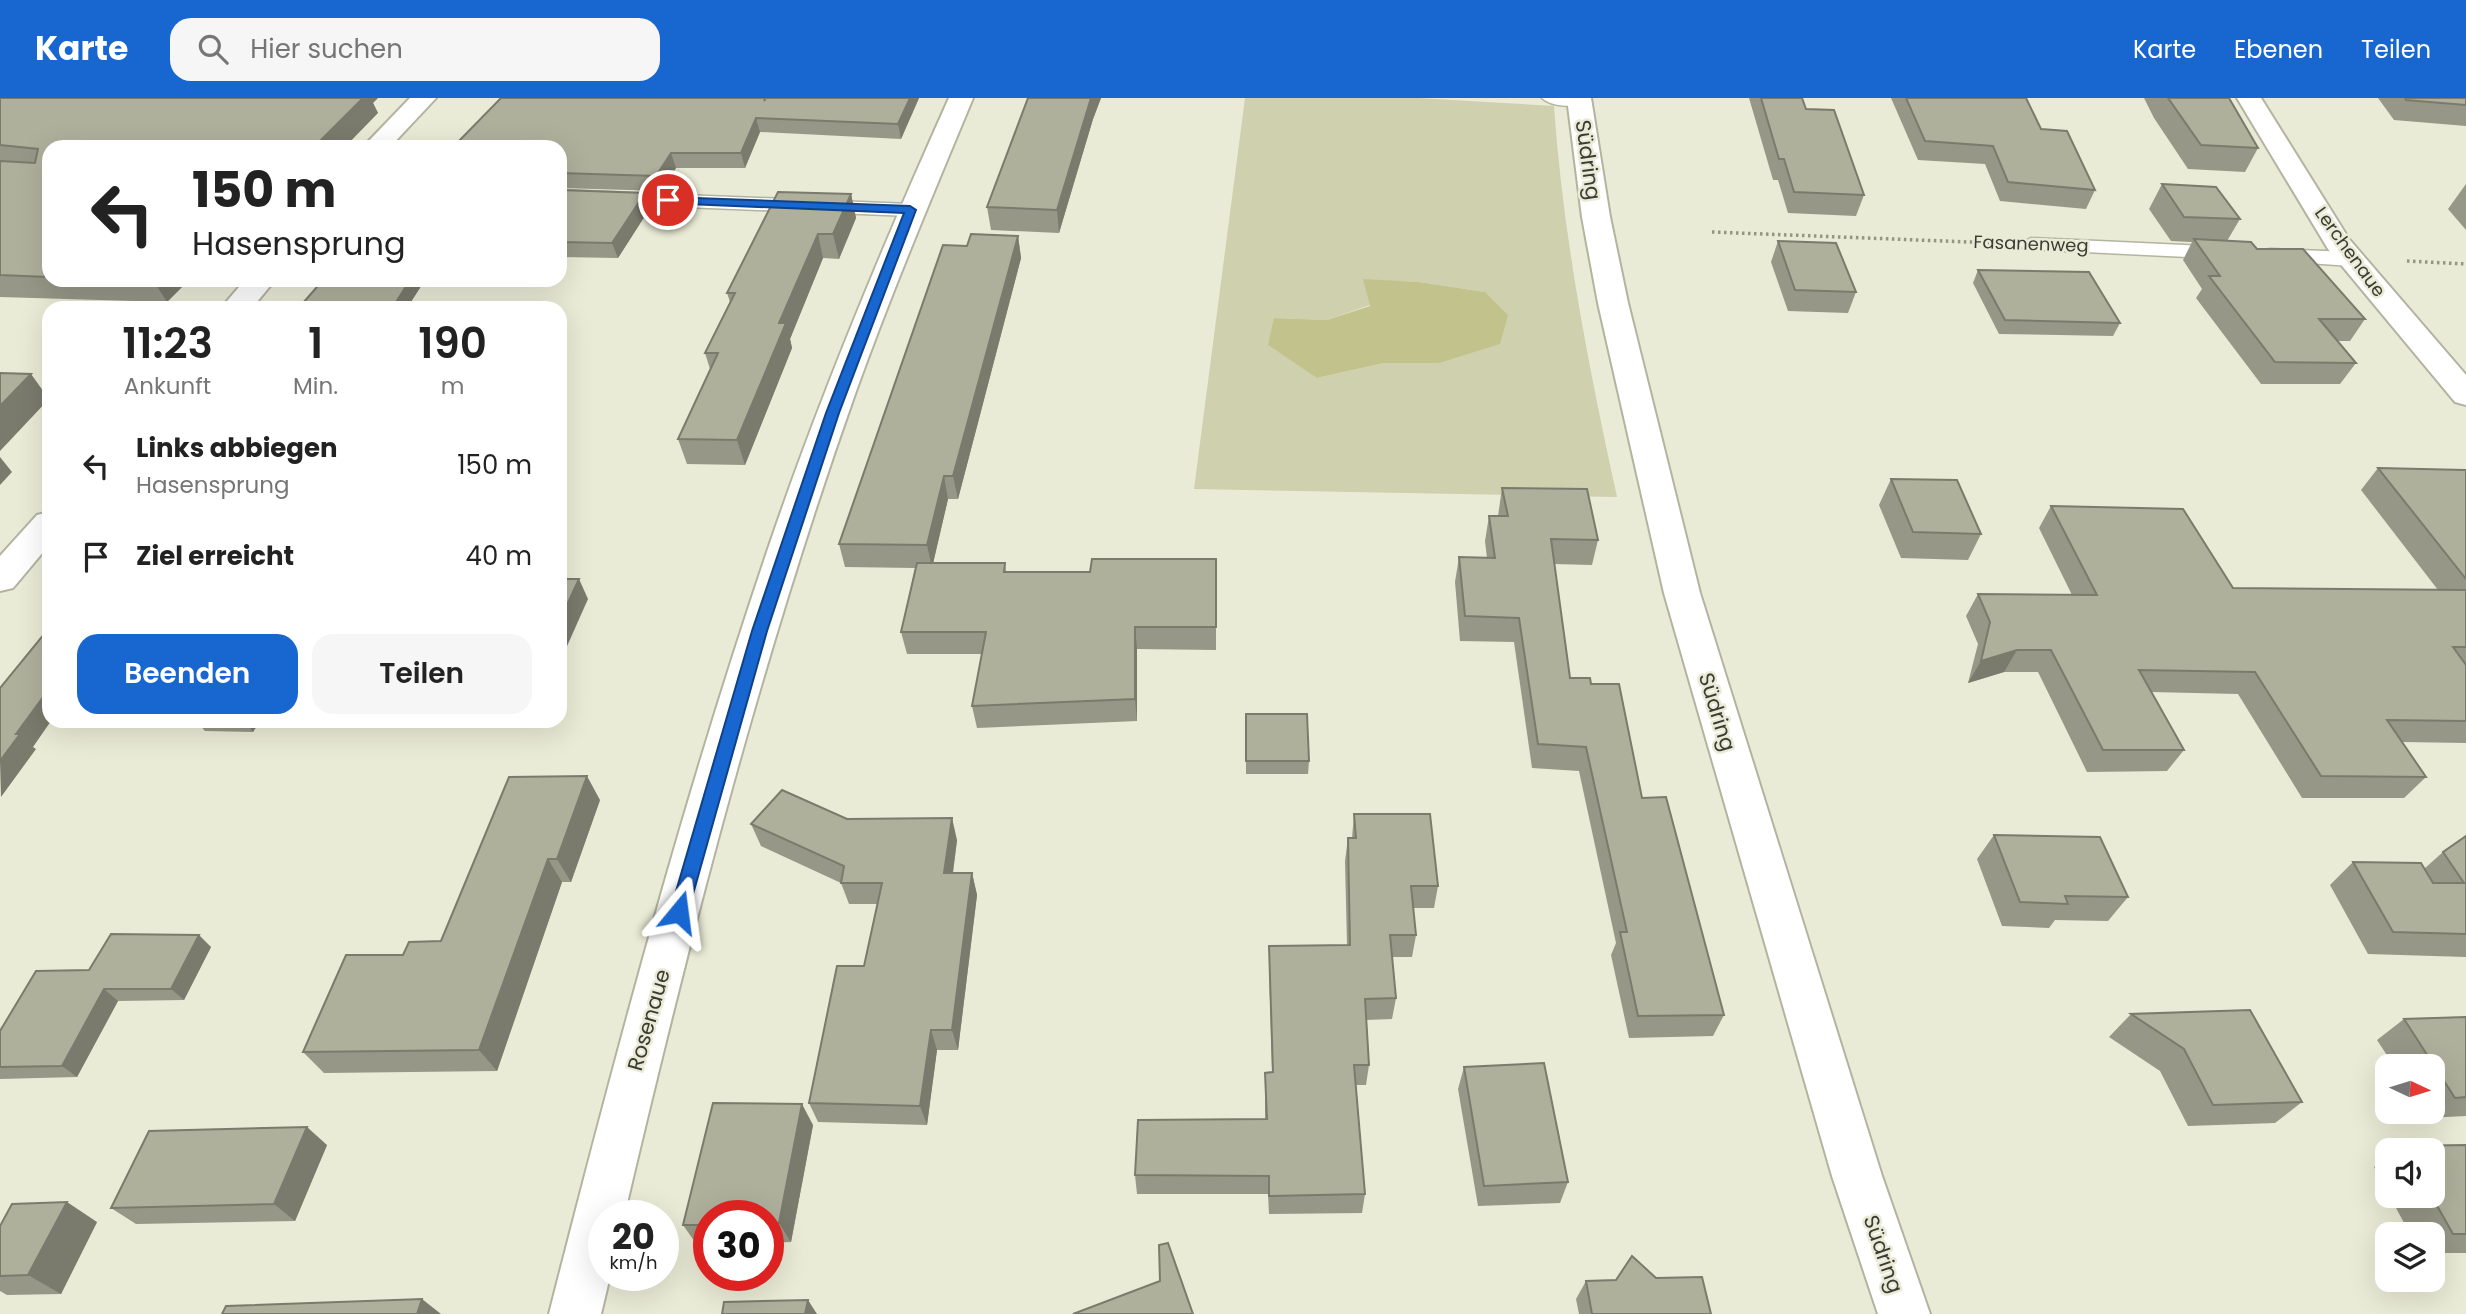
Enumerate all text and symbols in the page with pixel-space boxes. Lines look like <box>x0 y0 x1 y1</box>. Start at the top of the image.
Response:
search box <box>170 18 660 81</box>
text: Karte <box>35 25 128 72</box>
icon: search <box>194 30 232 68</box>
text: Hier suchen <box>250 31 403 67</box>
text: Karte <box>2133 33 2196 66</box>
text: Ebenen <box>2234 33 2323 66</box>
text: Teilen <box>2361 33 2431 66</box>
street label: Südring <box>1569 118 1608 202</box>
text: 150 m <box>192 156 337 224</box>
icon: left <box>77 168 168 259</box>
pin <box>638 170 698 230</box>
icon: arrive <box>649 181 687 219</box>
street label: Lerchenaue <box>2309 202 2392 302</box>
text: Hasensprung <box>192 221 406 266</box>
street label: Fasanenweg <box>1973 229 2089 258</box>
text: 11:23 <box>122 314 213 373</box>
text: 1 <box>308 314 323 373</box>
text: 190 <box>418 314 487 373</box>
text: Ankunft <box>124 370 211 402</box>
text: Min. <box>293 370 338 402</box>
text: m <box>441 370 464 402</box>
text: Links abbiegen <box>136 430 338 466</box>
icon: left <box>77 447 115 485</box>
text: 150 m <box>457 447 532 483</box>
text: Hasensprung <box>136 469 290 501</box>
icon: arrive <box>77 538 115 576</box>
text: Ziel erreicht <box>136 538 294 574</box>
text: 40 m <box>466 538 532 574</box>
button: Beenden <box>77 634 298 714</box>
button: Teilen <box>312 634 532 714</box>
street label: Südring <box>1692 669 1743 755</box>
position arrow <box>642 875 716 949</box>
street label: Rosenaue <box>620 966 677 1074</box>
north arrow <box>2375 1054 2445 1124</box>
map controls <box>2375 1054 2445 1292</box>
button: sound <box>2375 1138 2445 1208</box>
speed limit sign: 30 <box>693 1200 784 1291</box>
street label: Südring <box>1857 1211 1910 1297</box>
text: 20 <box>612 1212 655 1261</box>
button: layers <box>2375 1222 2445 1292</box>
text: km/h <box>610 1250 657 1275</box>

